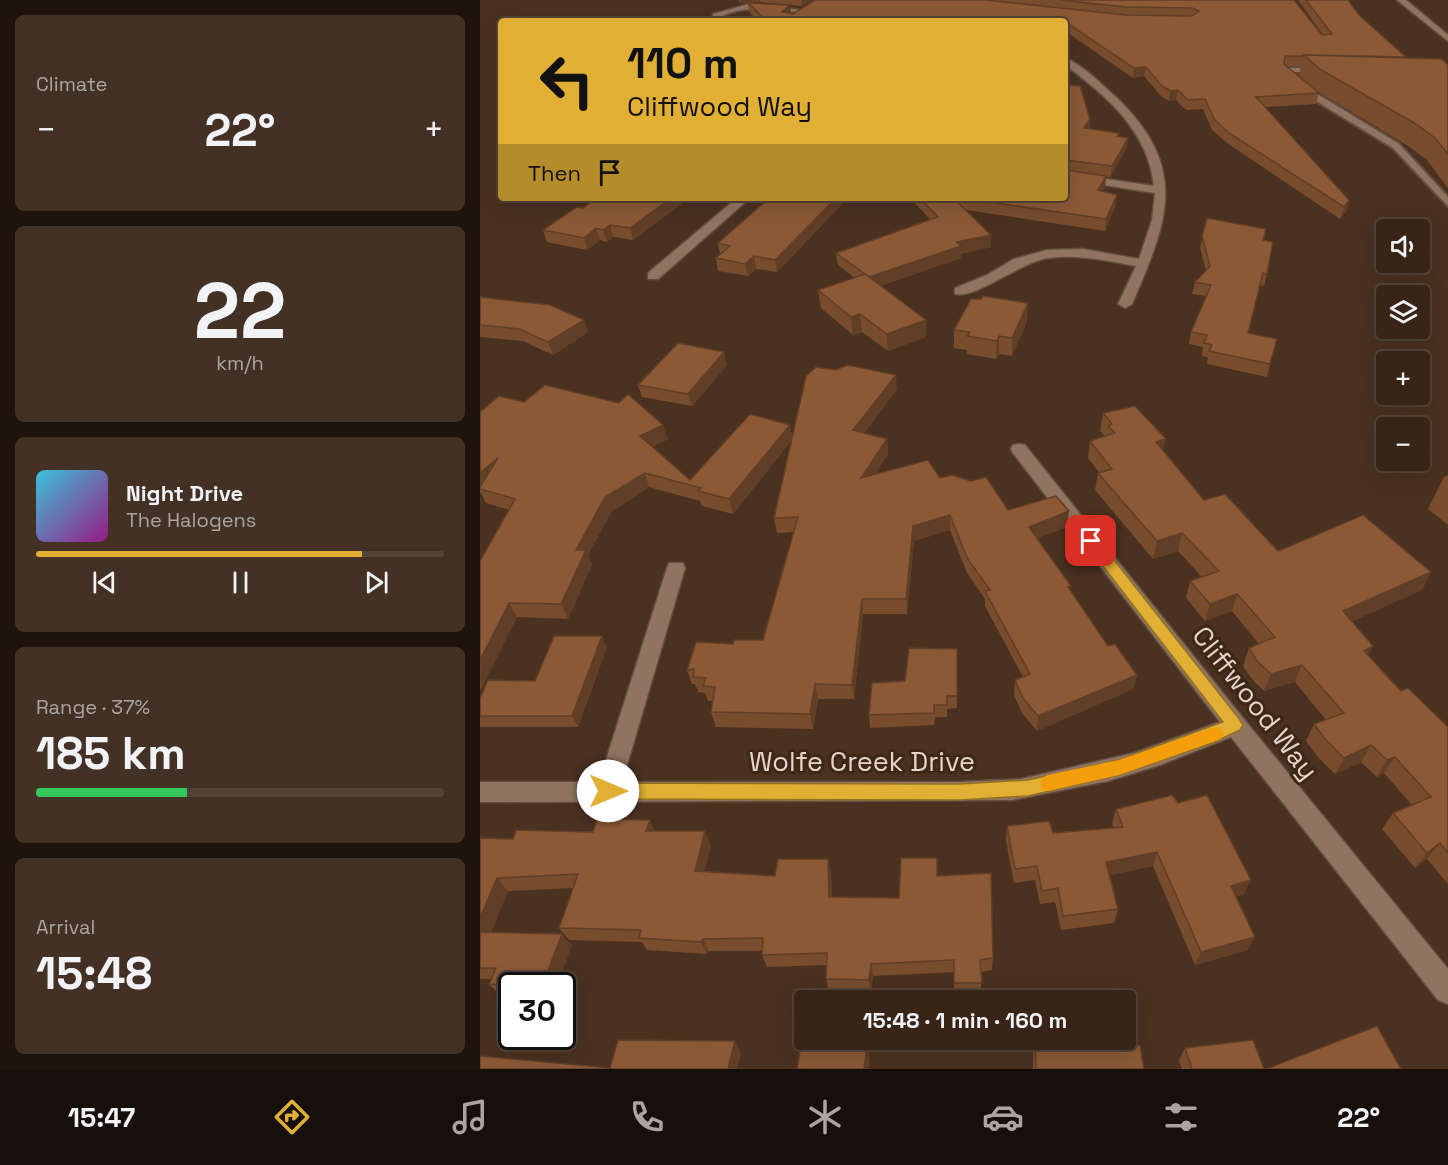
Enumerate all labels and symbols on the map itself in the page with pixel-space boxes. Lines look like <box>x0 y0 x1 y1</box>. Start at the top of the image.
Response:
pin <box>1065 515 1116 566</box>
street label: Cliffwood Way <box>1185 619 1326 786</box>
street label: Wolfe Creek Drive <box>749 744 975 779</box>
position arrow <box>576 759 640 823</box>
speed limit sign: 30 <box>498 972 576 1050</box>

